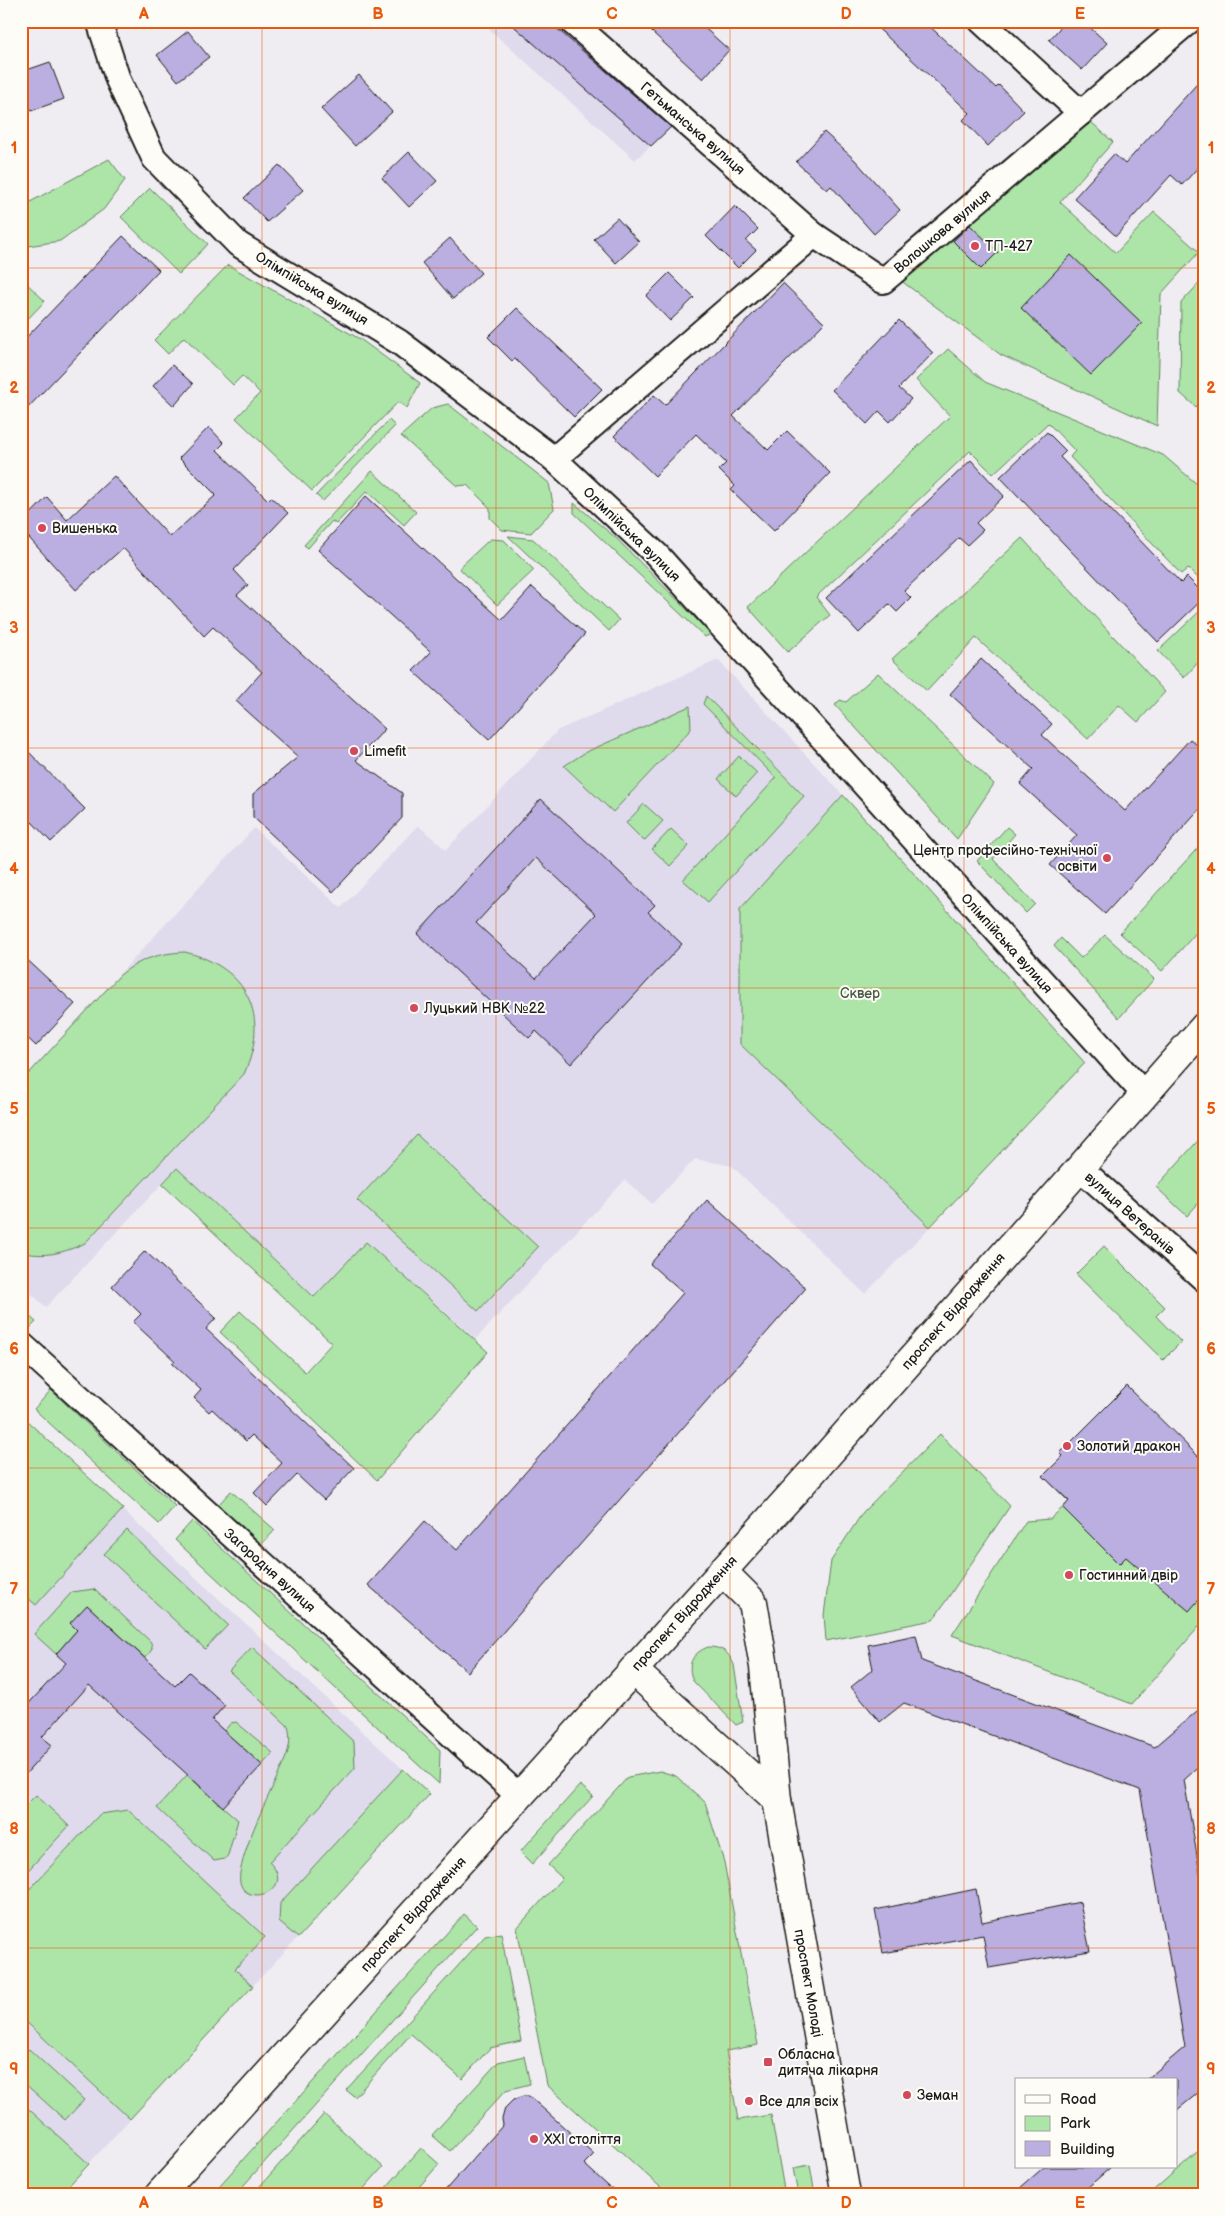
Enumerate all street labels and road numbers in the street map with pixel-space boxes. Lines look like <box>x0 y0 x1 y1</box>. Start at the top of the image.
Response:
street label: Гетьманська вулиця <box>637 78 749 179</box>
street label: Волошкова вулиця <box>890 186 995 277</box>
street label: Олімпійська вулиця <box>252 248 372 329</box>
street label: Олімпійська вулиця <box>579 483 684 585</box>
street label: Олімпійська вулиця <box>957 890 1056 997</box>
street label: вулиця Ветеранів <box>1081 1169 1179 1259</box>
street label: проспект Відродження <box>898 1249 1009 1373</box>
street label: Загородня вулиця <box>220 1525 319 1616</box>
street label: проспект Відродження <box>628 1552 741 1674</box>
street label: проспект Відродження <box>357 1853 470 1975</box>
street label: проспект Молоді <box>791 1928 826 2038</box>

